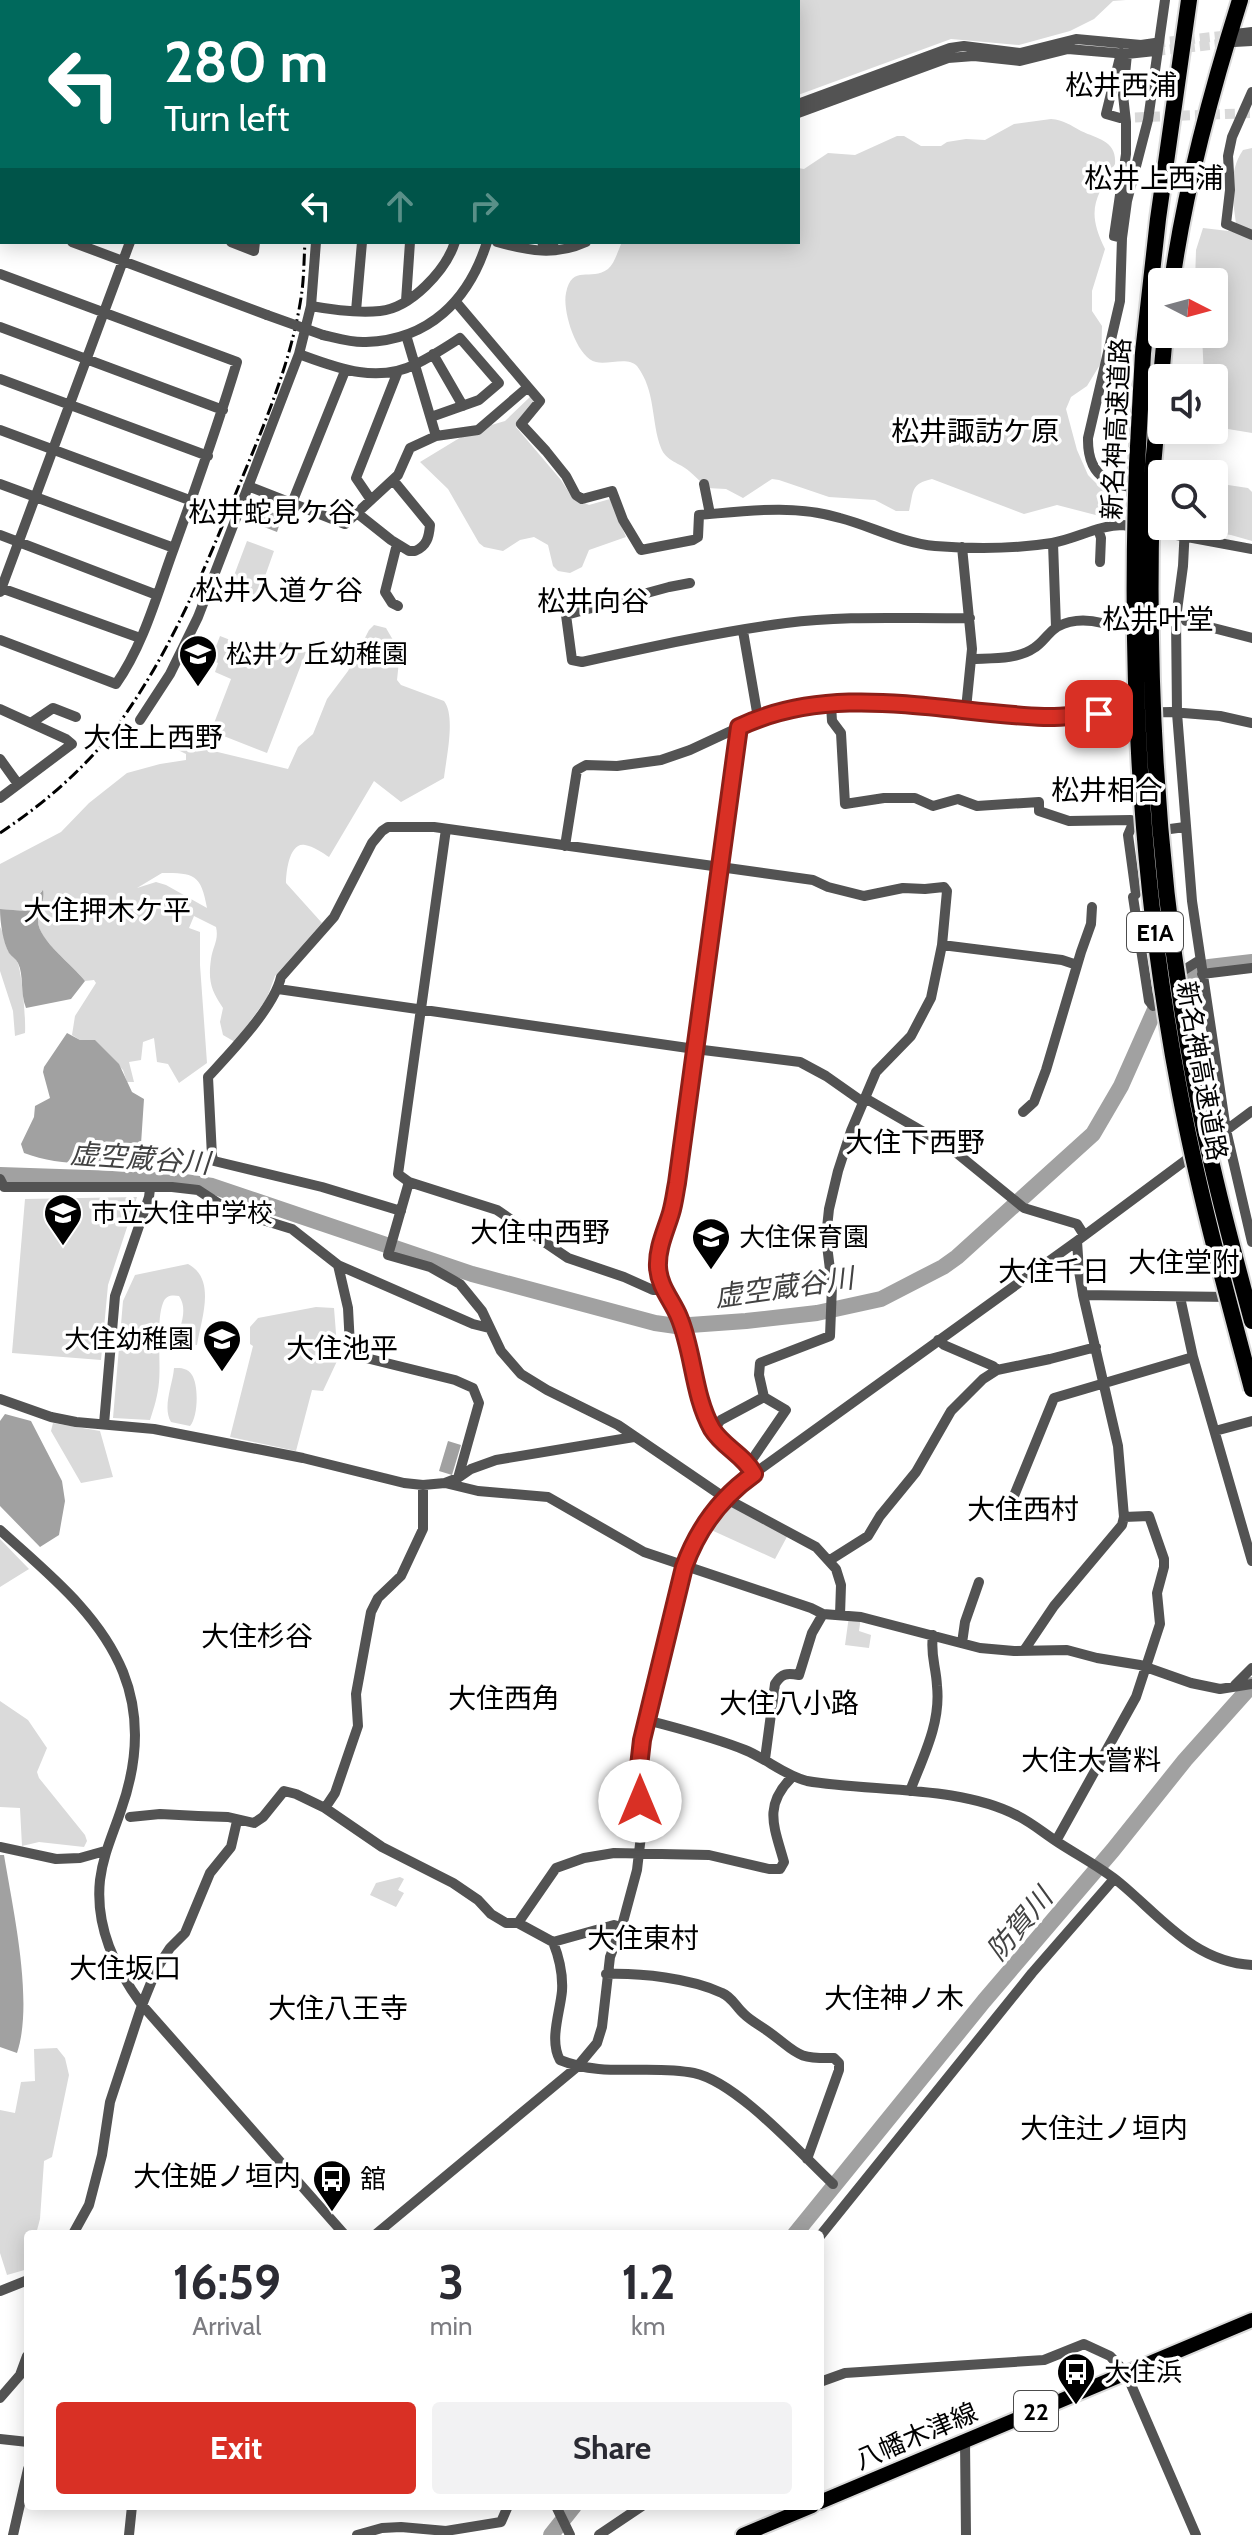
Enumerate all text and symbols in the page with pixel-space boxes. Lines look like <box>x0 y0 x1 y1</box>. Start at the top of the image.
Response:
text: 280 m <box>164 28 328 96</box>
icon: left <box>32 32 136 136</box>
district label: 松井西浦 <box>1065 68 1177 102</box>
text: Turn left <box>164 96 289 140</box>
district label: 松井上西浦 <box>1084 161 1224 195</box>
icon: left <box>294 184 338 228</box>
icon: ahead <box>378 184 422 228</box>
icon: right <box>462 184 506 228</box>
north arrow <box>1148 268 1228 348</box>
map controls <box>1148 268 1228 540</box>
street label: 新名神高速道路 <box>1095 337 1137 521</box>
button: sound <box>1148 364 1228 444</box>
district label: 松井諏訪ケ原 <box>891 414 1059 448</box>
button: search <box>1148 460 1228 540</box>
district label: 松井蛇見ケ谷 <box>188 495 356 529</box>
district label: 松井入道ケ谷 <box>195 573 363 607</box>
district label: 松井向谷 <box>537 584 649 618</box>
district label: 松井叶堂 <box>1102 602 1214 636</box>
school or university icon: 松井ケ丘幼稚園 <box>177 633 219 688</box>
place label: 松井ケ丘幼稚園 <box>226 638 408 670</box>
pin <box>1065 680 1133 748</box>
icon: arrive <box>1077 692 1121 736</box>
district label: 大住上西野 <box>83 720 223 754</box>
district label: 松井相合 <box>1051 773 1163 807</box>
district label: 大住押木ケ平 <box>23 893 191 927</box>
road number: E1A <box>1127 912 1183 952</box>
street label: 新名神高速道路 <box>1170 979 1234 1163</box>
district label: 大住下西野 <box>845 1125 985 1159</box>
water label: 虚空蔵谷川 <box>69 1136 214 1180</box>
school or university icon: 市立大住中学校 <box>42 1192 84 1247</box>
place label: 市立大住中学校 <box>91 1197 273 1229</box>
district label: 大住中西野 <box>470 1215 610 1249</box>
school or university icon: 大住保育園 <box>690 1216 732 1271</box>
place label: 大住保育園 <box>739 1221 869 1253</box>
district label: 大住堂附 <box>1128 1245 1240 1279</box>
district label: 大住千日 <box>998 1254 1110 1288</box>
water label: 虚空蔵谷川 <box>712 1260 859 1314</box>
school or university icon: 大住幼稚園 <box>201 1318 243 1373</box>
place label: 大住幼稚園 <box>64 1323 194 1355</box>
district label: 大住池平 <box>286 1331 398 1365</box>
district label: 大住西村 <box>967 1492 1079 1526</box>
district label: 大住杉谷 <box>201 1619 313 1653</box>
district label: 大住西角 <box>448 1681 560 1715</box>
district label: 大住八小路 <box>719 1686 859 1720</box>
district label: 大住大嘗料 <box>1021 1743 1161 1777</box>
position arrow <box>598 1759 682 1843</box>
water label: 防賀川 <box>979 1879 1061 1967</box>
district label: 大住東村 <box>587 1921 699 1955</box>
district label: 大住坂口 <box>69 1951 181 1985</box>
district label: 大住神ノ木 <box>824 1981 964 2015</box>
district label: 大住八王寺 <box>268 1991 408 2025</box>
district label: 大住辻ノ垣内 <box>1020 2111 1188 2145</box>
bus stop icon: 舘 <box>311 2158 353 2213</box>
district label: 大住姫ノ垣内 <box>133 2159 301 2193</box>
place label: 舘 <box>360 2163 386 2195</box>
text: 16:59 <box>173 2253 281 2311</box>
text: 3 <box>438 2253 464 2311</box>
text: 1.2 <box>621 2253 675 2311</box>
text: Arrival <box>192 2310 261 2342</box>
text: min <box>430 2310 473 2342</box>
text: km <box>631 2310 666 2342</box>
bus stop icon: 大住浜 <box>1055 2351 1097 2406</box>
place label: 大住浜 <box>1104 2356 1182 2388</box>
road number: 22 <box>1014 2391 1058 2431</box>
street label: 八幡木津線 <box>850 2396 982 2476</box>
button: Exit <box>56 2402 416 2494</box>
button: Share <box>432 2402 792 2494</box>

